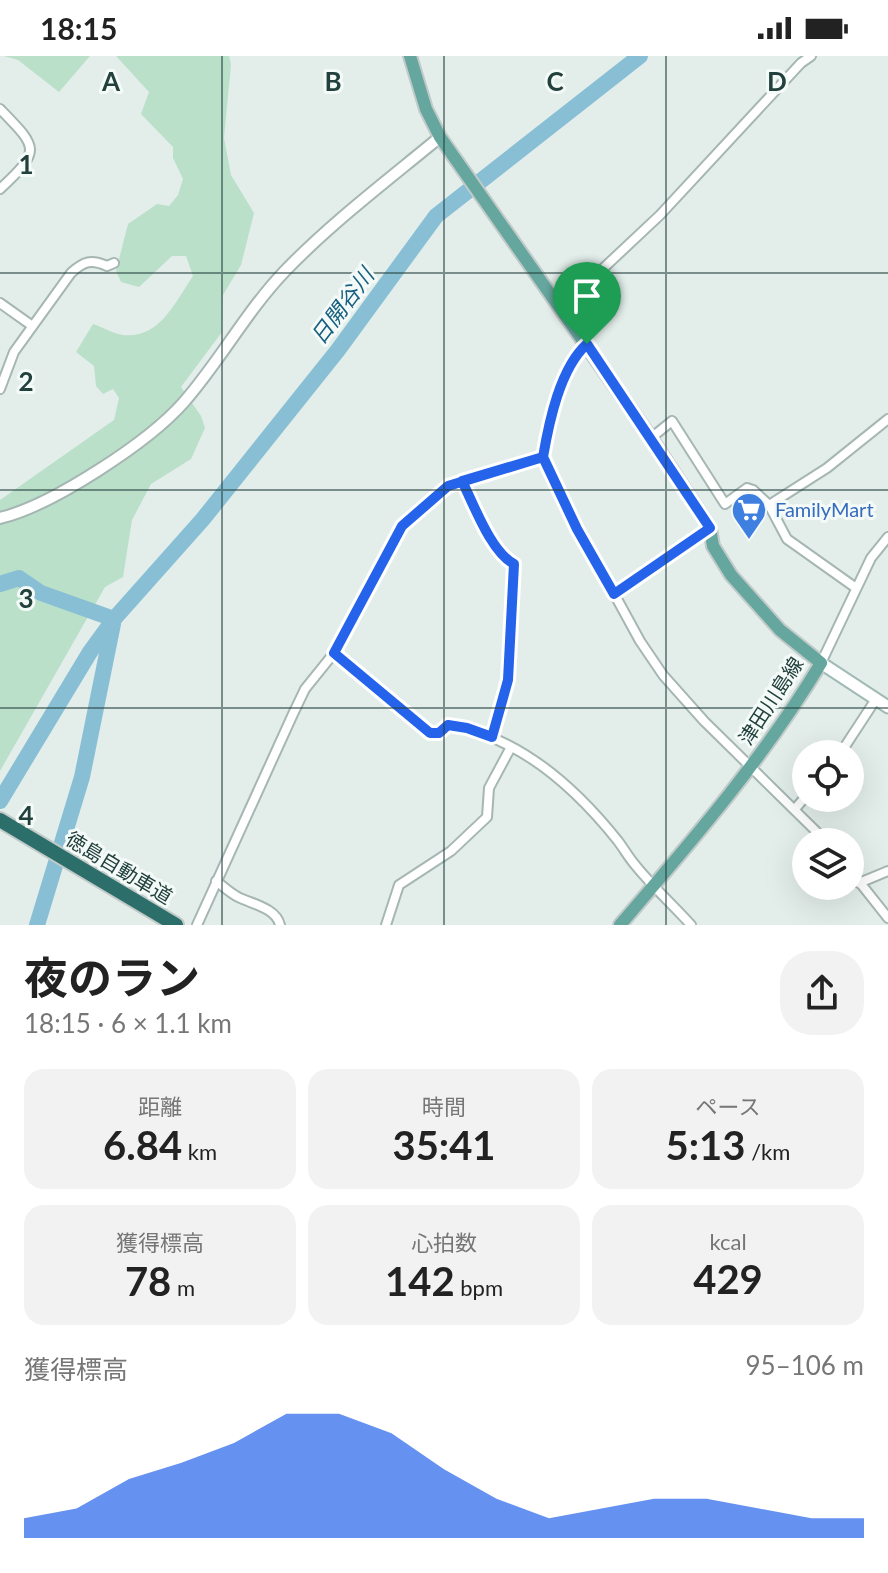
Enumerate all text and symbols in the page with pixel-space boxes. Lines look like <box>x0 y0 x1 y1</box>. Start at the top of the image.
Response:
text: 18:15 <box>40 10 117 46</box>
text: A <box>101 65 121 97</box>
text: B <box>324 65 342 97</box>
text: C <box>546 65 564 97</box>
text: D <box>767 65 787 97</box>
text: 1 <box>18 148 34 180</box>
water label: 日開谷川 <box>304 261 380 349</box>
pin <box>553 262 621 344</box>
icon: arrive <box>565 274 609 318</box>
text: 2 <box>18 365 34 397</box>
supermarket icon: FamilyMart <box>730 491 768 541</box>
place label: FamilyMart <box>775 497 874 521</box>
text: 3 <box>18 582 34 614</box>
street label: 津田川島線 <box>733 652 807 749</box>
map controls <box>792 740 864 900</box>
button: locate <box>792 740 864 812</box>
text: 4 <box>18 799 34 831</box>
street label: 徳島自動車道 <box>62 826 177 908</box>
button: layers <box>792 828 864 900</box>
text: 夜のラン <box>24 951 200 1003</box>
button: share <box>780 951 864 1035</box>
text: 18:15 · 6 × 1.1 km <box>24 1007 232 1039</box>
text: 距離 <box>138 1093 182 1120</box>
text: 時間 <box>422 1093 466 1120</box>
text: ペース <box>696 1093 760 1120</box>
text: 6.84 <box>103 1121 182 1169</box>
text: 35:41 <box>392 1121 496 1169</box>
text: 5:13 <box>666 1121 746 1169</box>
text: km <box>182 1138 217 1165</box>
text: /km <box>746 1138 790 1165</box>
text: kcal <box>709 1228 747 1255</box>
text: 獲得標高 <box>116 1229 204 1256</box>
text: 心拍数 <box>411 1229 477 1256</box>
text: 429 <box>693 1255 763 1303</box>
text: 78 <box>125 1257 171 1305</box>
text: 142 <box>385 1257 455 1305</box>
text: m <box>171 1274 195 1301</box>
text: bpm <box>455 1274 503 1301</box>
text: 95–106 m <box>745 1349 864 1381</box>
text: 獲得標高 <box>24 1353 128 1385</box>

